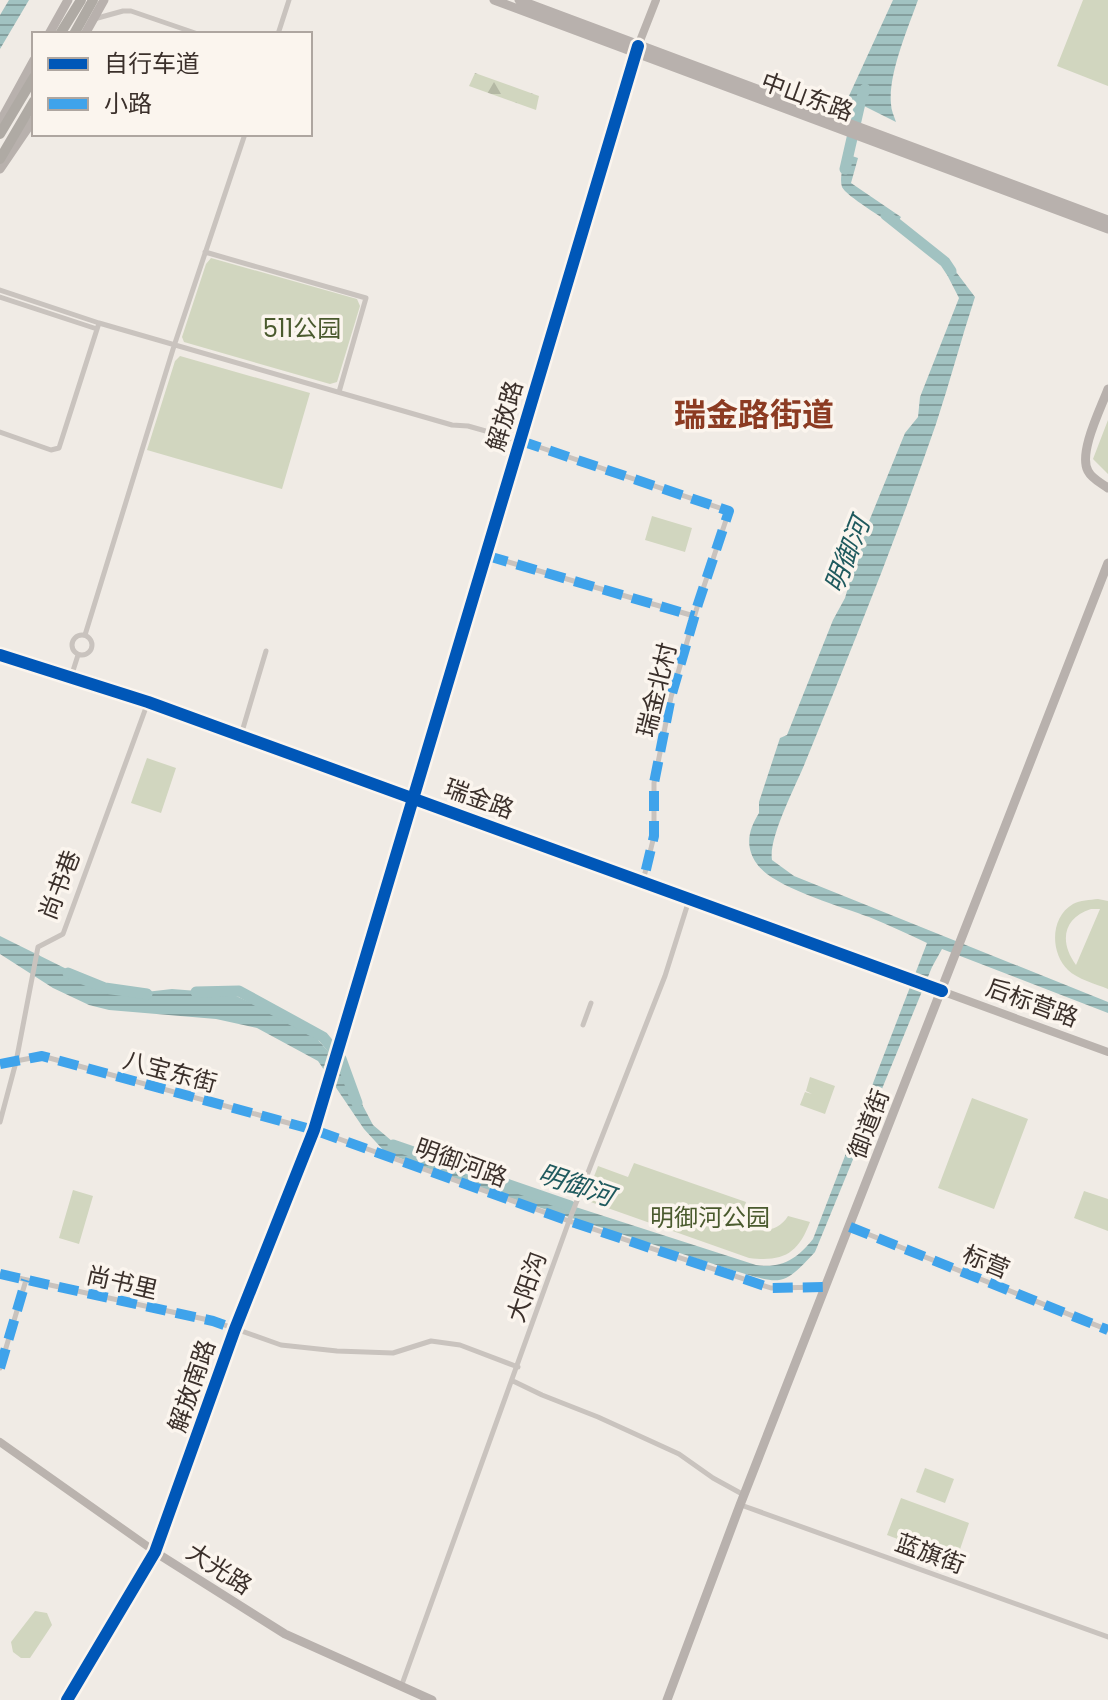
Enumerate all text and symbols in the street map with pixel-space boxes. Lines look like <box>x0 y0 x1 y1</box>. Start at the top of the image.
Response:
legend <box>32 32 312 136</box>
text: 自行车道 <box>104 47 200 80</box>
street label: 中山东路 <box>756 65 858 128</box>
text: 小路 <box>104 87 152 120</box>
park label: 511公园 <box>263 312 341 345</box>
street label: 解放路 <box>479 377 530 455</box>
district label: 瑞金路街道 <box>674 392 834 437</box>
water label: 明御河 <box>816 507 880 598</box>
street label: 瑞金北村 <box>629 639 684 740</box>
street label: 瑞金路 <box>440 771 519 826</box>
street label: 尚书巷 <box>31 845 88 924</box>
street label: 后标营路 <box>981 971 1083 1034</box>
street label: 八宝东街 <box>119 1043 221 1100</box>
street label: 御道街 <box>840 1084 897 1163</box>
street label: 明御河路 <box>410 1131 512 1194</box>
water label: 明御河 <box>533 1155 623 1216</box>
park label: 明御河公园 <box>650 1201 770 1234</box>
street label: 标营 <box>958 1237 1015 1286</box>
street label: 大阳沟 <box>499 1247 554 1326</box>
street label: 尚书里 <box>83 1258 161 1307</box>
street label: 解放南路 <box>160 1335 223 1437</box>
street label: 蓝旗街 <box>891 1526 970 1581</box>
street label: 大光路 <box>180 1535 258 1602</box>

